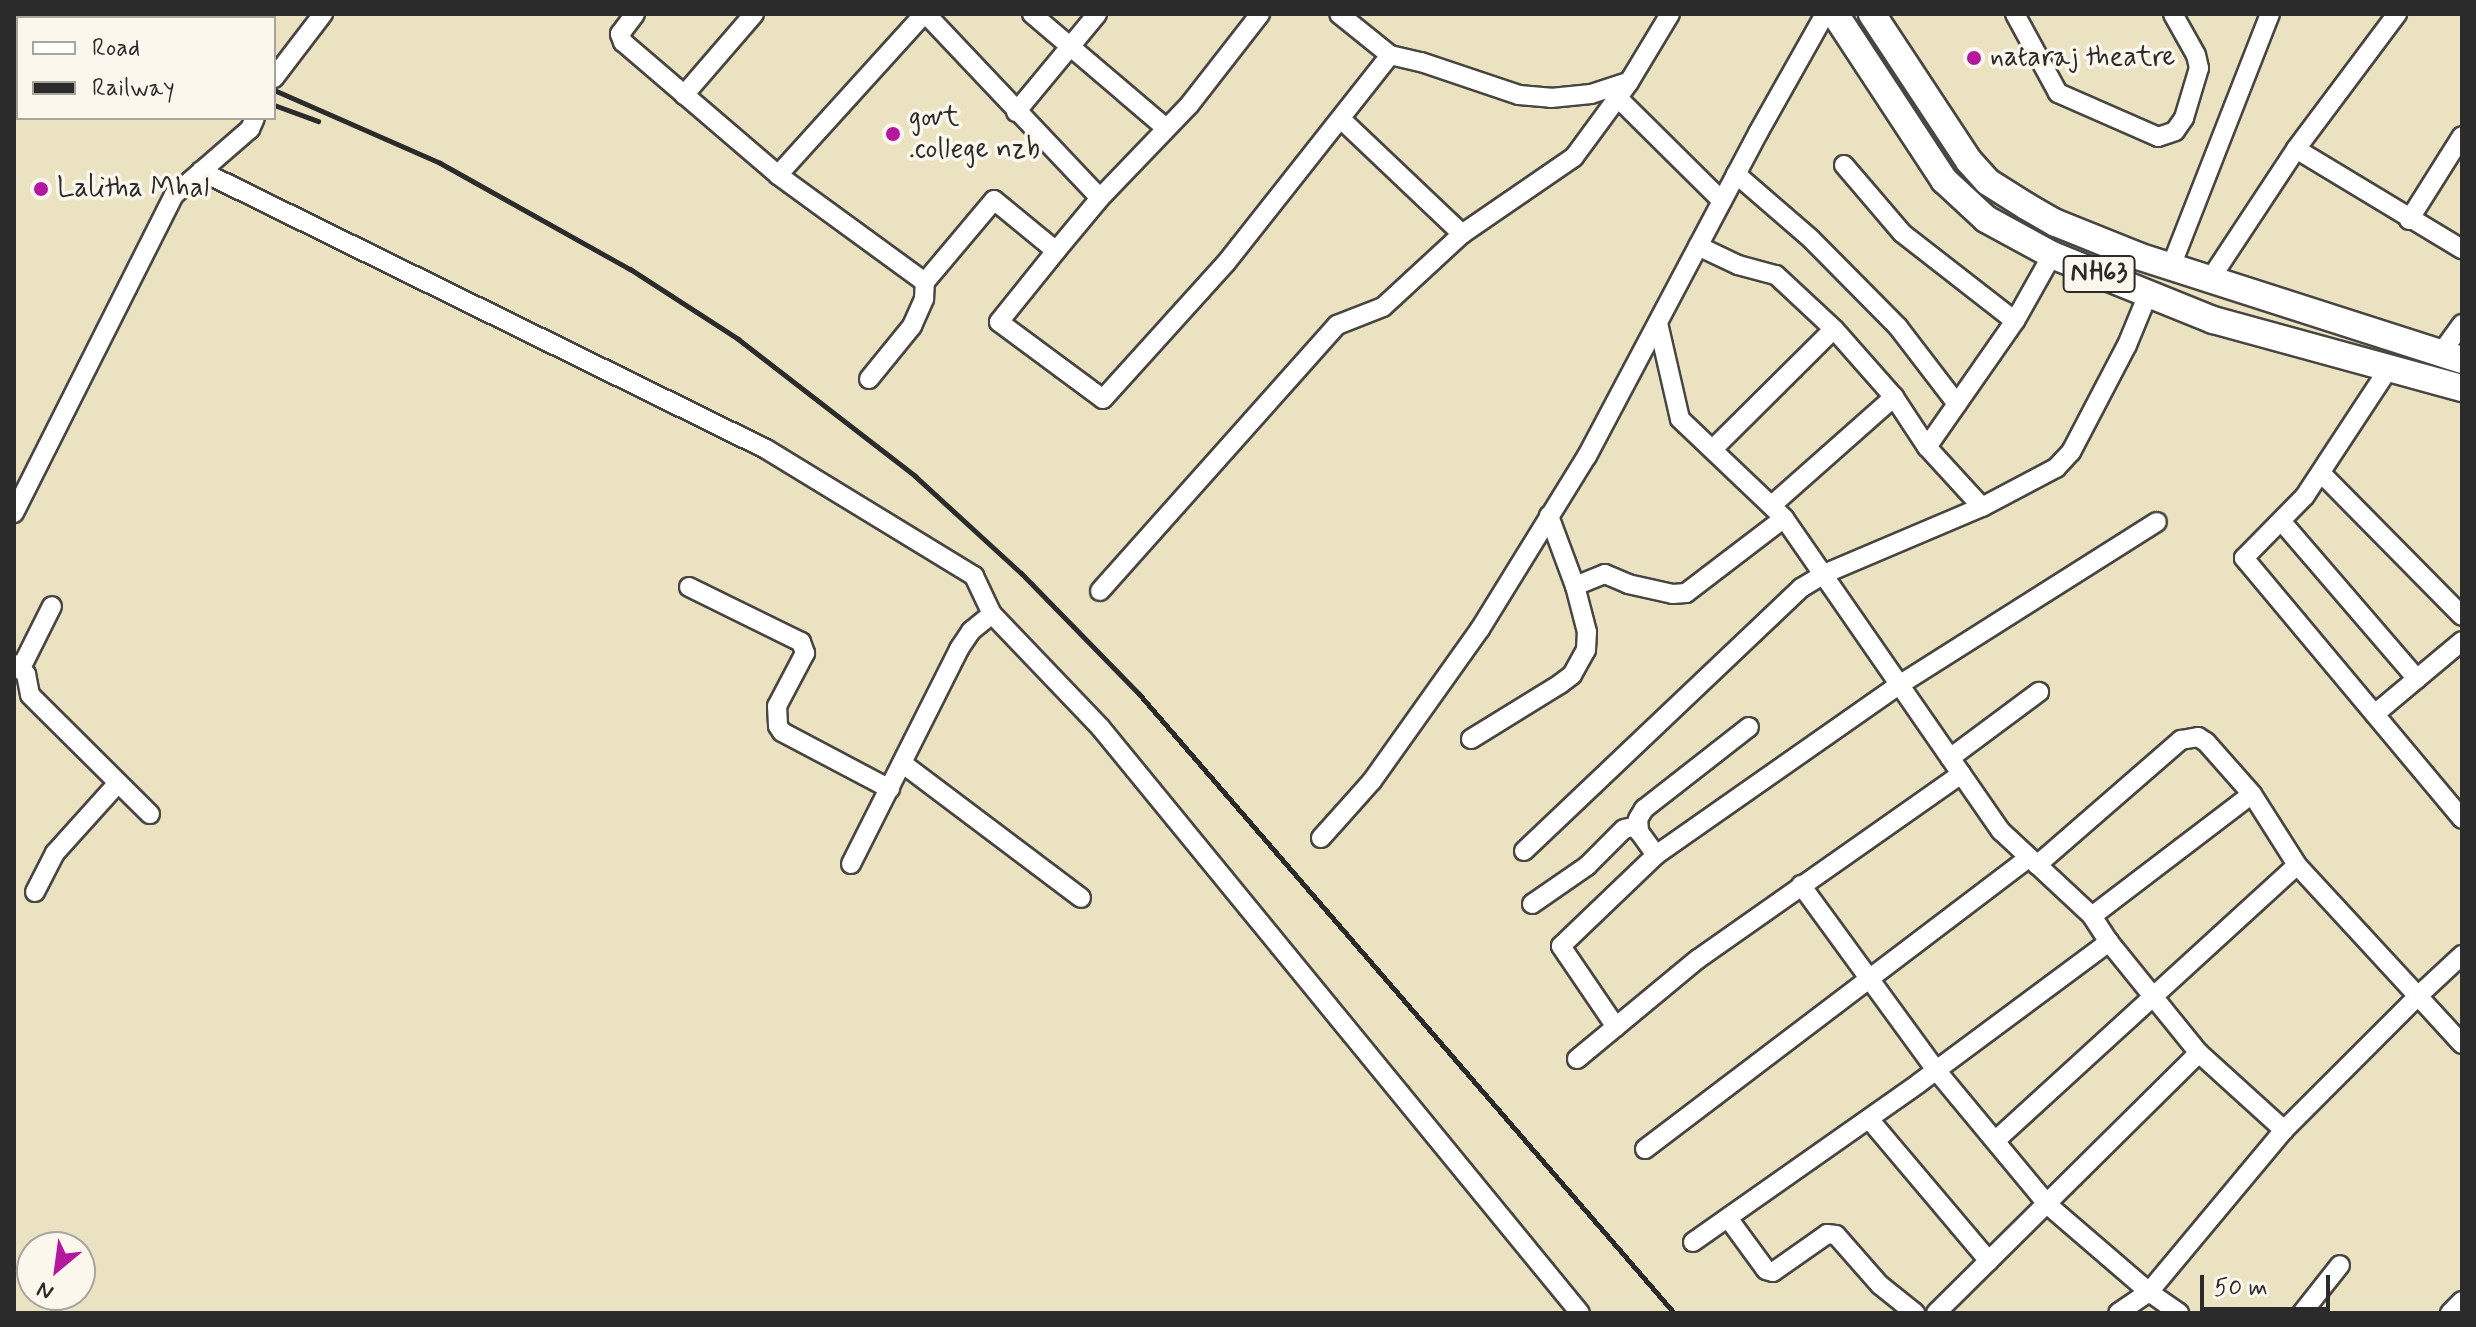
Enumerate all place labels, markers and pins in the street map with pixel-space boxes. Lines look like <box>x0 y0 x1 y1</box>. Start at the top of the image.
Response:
place label: nataraj theatre <box>1990 41 2175 75</box>
marker: nataraj theatre <box>1965 49 1983 67</box>
place label: govt .college nzb <box>909 101 1041 167</box>
marker: govt .college nzb <box>884 125 902 143</box>
place label: Lalitha Mhal <box>57 172 210 206</box>
marker: Lalitha Mhal <box>32 180 50 198</box>

